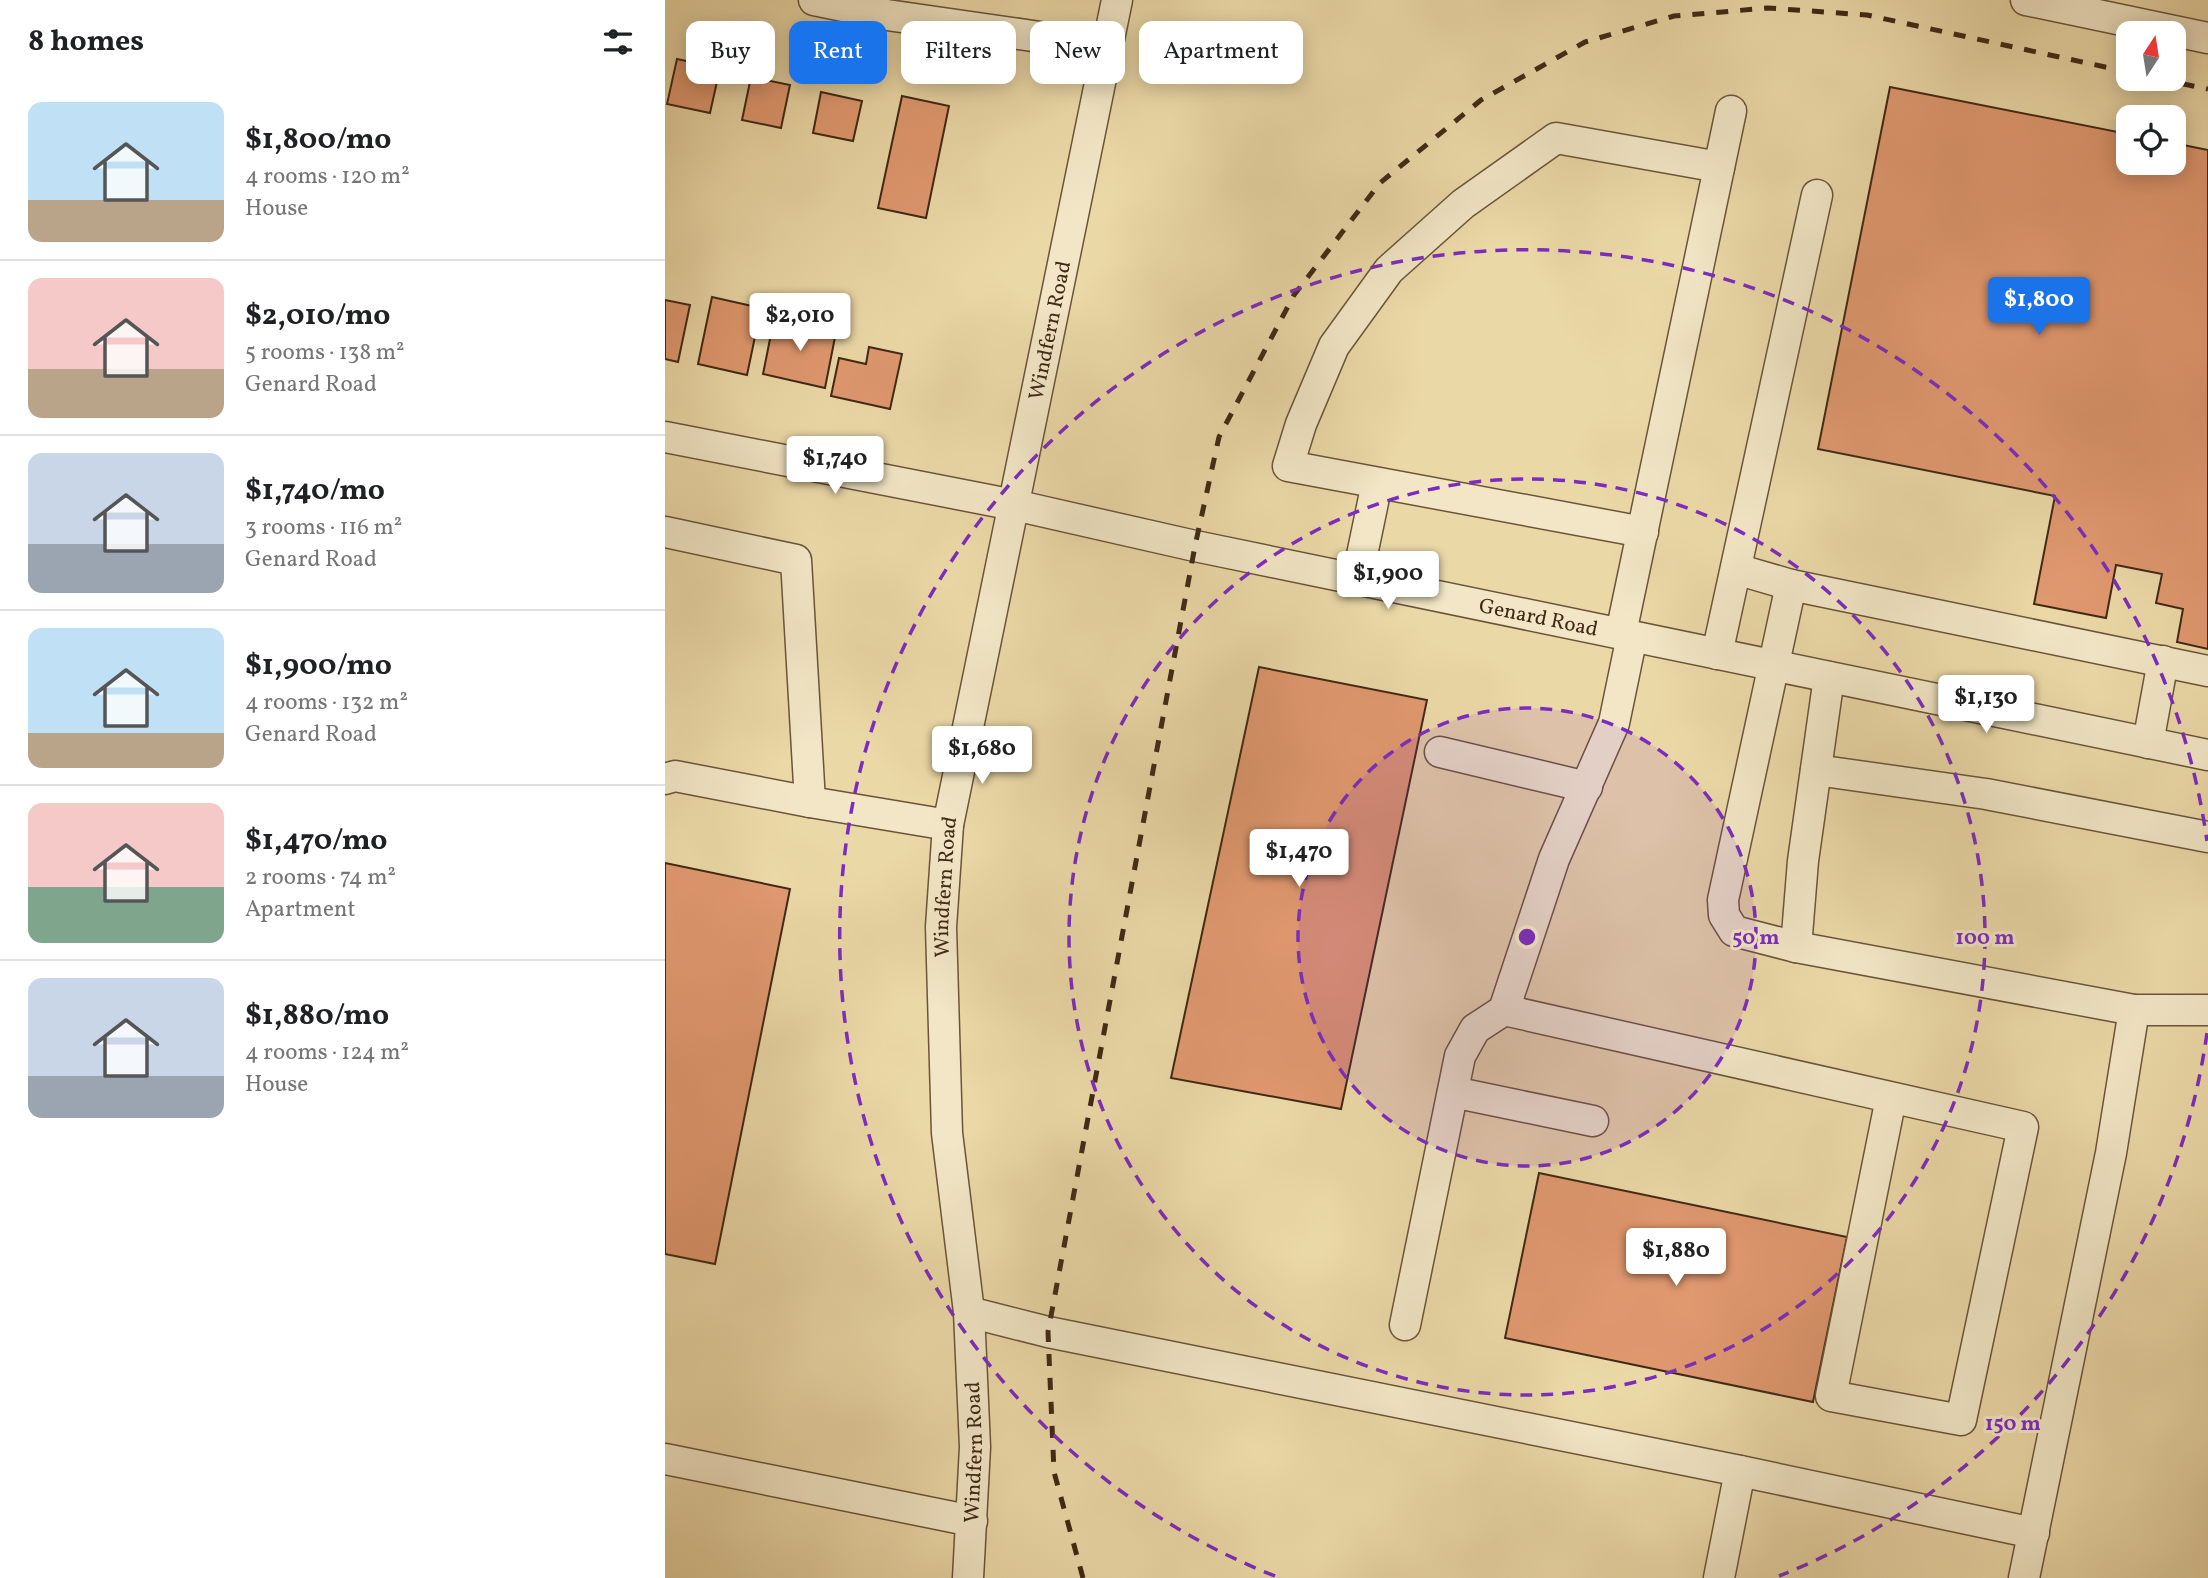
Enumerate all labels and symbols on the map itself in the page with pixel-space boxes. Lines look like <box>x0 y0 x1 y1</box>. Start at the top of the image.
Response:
north arrow <box>2116 21 2186 91</box>
street label: Windfern Road <box>1022 258 1079 403</box>
pin: $1,800 <box>1982 278 2096 337</box>
pin: $2,010 <box>743 294 857 353</box>
pin: $1,740 <box>778 436 892 496</box>
pin: $1,900 <box>1331 552 1445 611</box>
street label: Genard Road <box>1476 592 1600 645</box>
pin: $1,130 <box>1929 676 2043 735</box>
pin: $1,680 <box>925 726 1039 786</box>
street label: Windfern Road <box>928 814 965 958</box>
pin: $1,470 <box>1242 830 1356 889</box>
text: 50 m <box>1732 924 1780 953</box>
text: 100 m <box>1955 924 2015 953</box>
centre of rings <box>1515 925 1539 949</box>
pin: $1,880 <box>1619 1228 1733 1288</box>
street label: Windfern Road <box>958 1381 991 1524</box>
text: 150 m <box>1985 1410 2041 1439</box>

